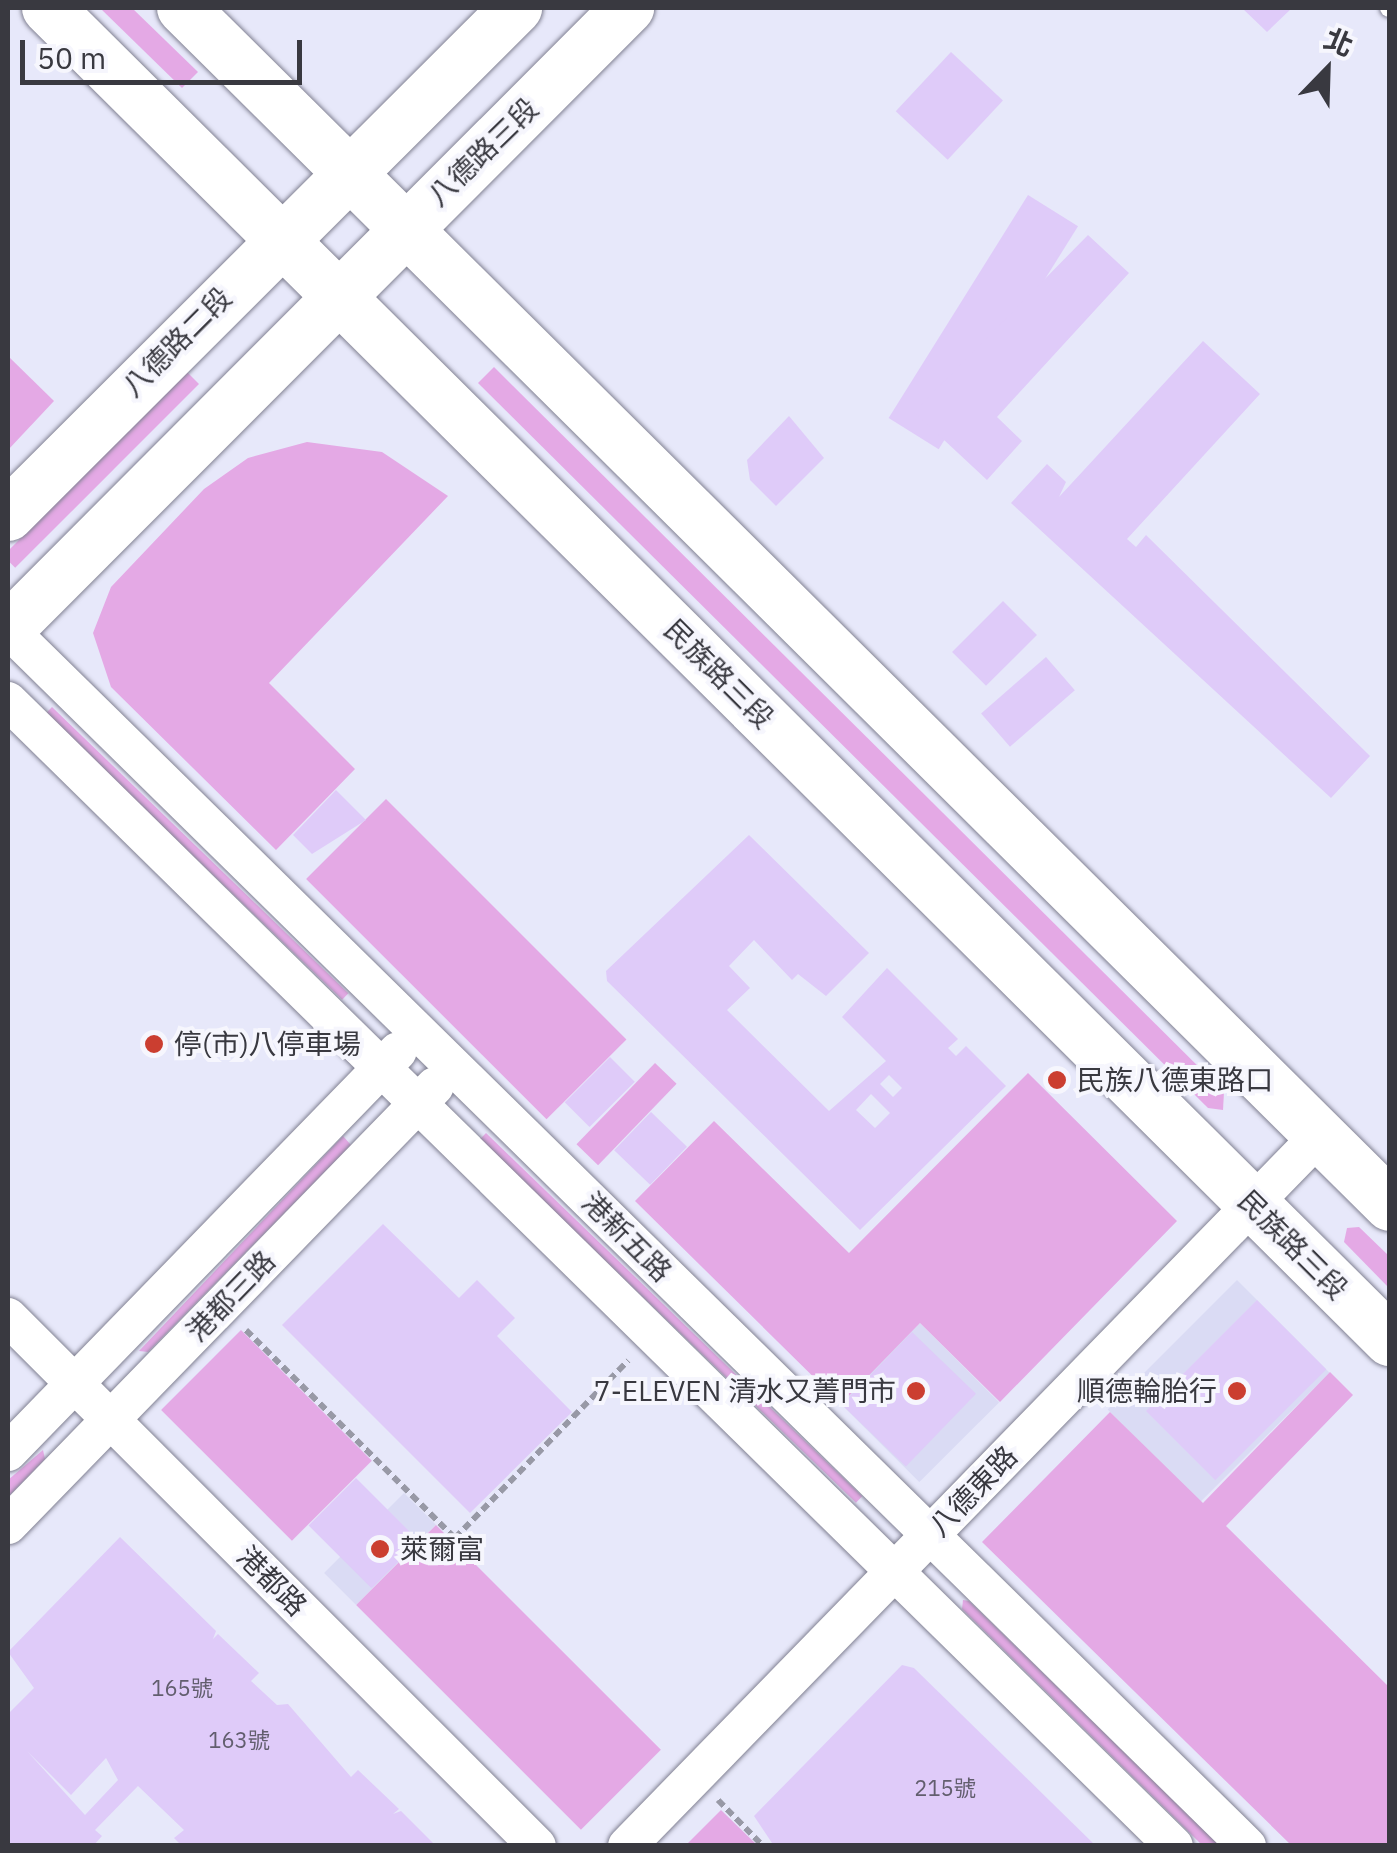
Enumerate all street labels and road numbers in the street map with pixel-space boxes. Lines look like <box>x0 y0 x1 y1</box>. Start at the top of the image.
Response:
street label: 八德路三段 <box>421 91 545 213</box>
street label: 八德路二段 <box>116 281 238 403</box>
street label: 民族路三段 <box>658 613 780 735</box>
street label: 民族路三段 <box>1232 1184 1354 1306</box>
street label: 港新五路 <box>576 1186 678 1288</box>
street label: 港都三路 <box>180 1244 282 1348</box>
street label: 八德東路 <box>922 1439 1024 1543</box>
street label: 港都路 <box>230 1539 314 1623</box>

